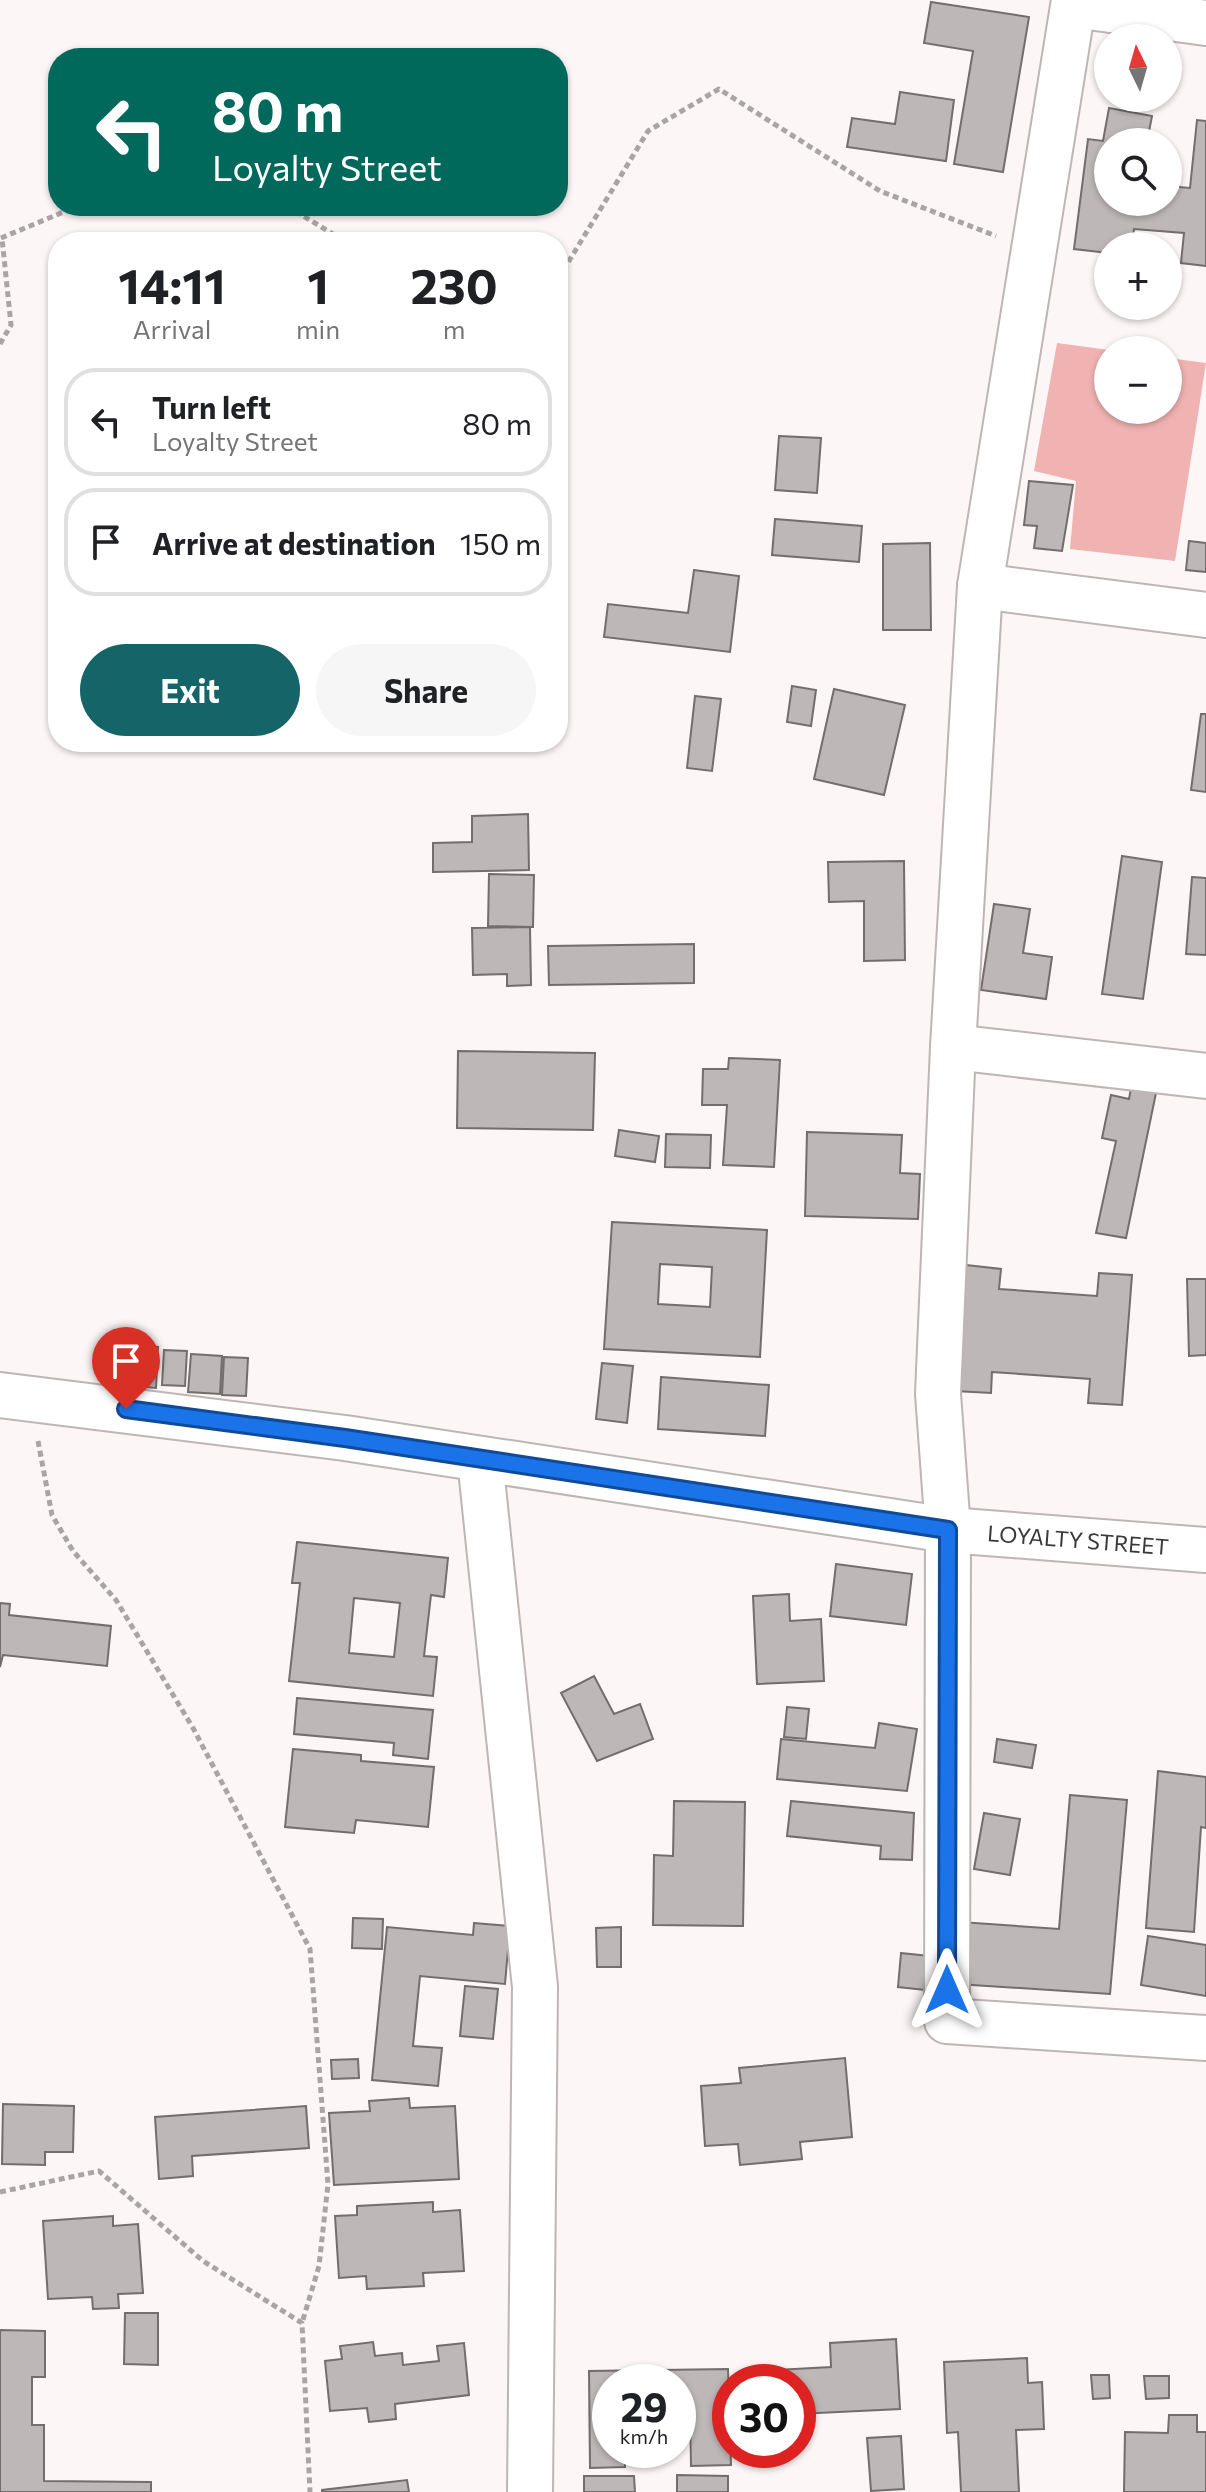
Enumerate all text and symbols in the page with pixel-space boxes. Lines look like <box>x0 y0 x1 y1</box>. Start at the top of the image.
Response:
north arrow <box>1094 24 1182 112</box>
map controls <box>1094 24 1182 424</box>
text: 80 m <box>212 75 343 144</box>
icon: left <box>80 80 184 184</box>
button: search <box>1094 128 1182 216</box>
text: Loyalty Street <box>212 144 442 188</box>
button: + <box>1094 232 1182 320</box>
text: 14:11 <box>118 255 226 314</box>
text: 1 <box>307 255 329 314</box>
text: 230 <box>411 255 498 314</box>
text: Arrival <box>133 313 211 344</box>
text: min <box>296 313 340 344</box>
text: m <box>443 313 465 344</box>
button: − <box>1094 336 1182 424</box>
text: Turn left <box>152 388 271 425</box>
icon: left <box>84 400 128 444</box>
text: 80 m <box>462 404 532 441</box>
text: Loyalty Street <box>152 425 318 456</box>
icon: arrive <box>84 520 128 564</box>
text: Arrive at destination <box>152 524 436 561</box>
text: 150 m <box>460 524 541 561</box>
button: Exit <box>80 644 300 736</box>
button: Share <box>316 644 536 736</box>
pin <box>92 1327 160 1409</box>
icon: arrive <box>104 1339 148 1383</box>
street label: LOYALTY STREET <box>986 1519 1170 1560</box>
position arrow <box>905 1948 989 2032</box>
speed limit sign: 30 <box>712 2364 816 2468</box>
text: 29 <box>620 2381 668 2430</box>
text: km/h <box>620 2424 668 2448</box>

